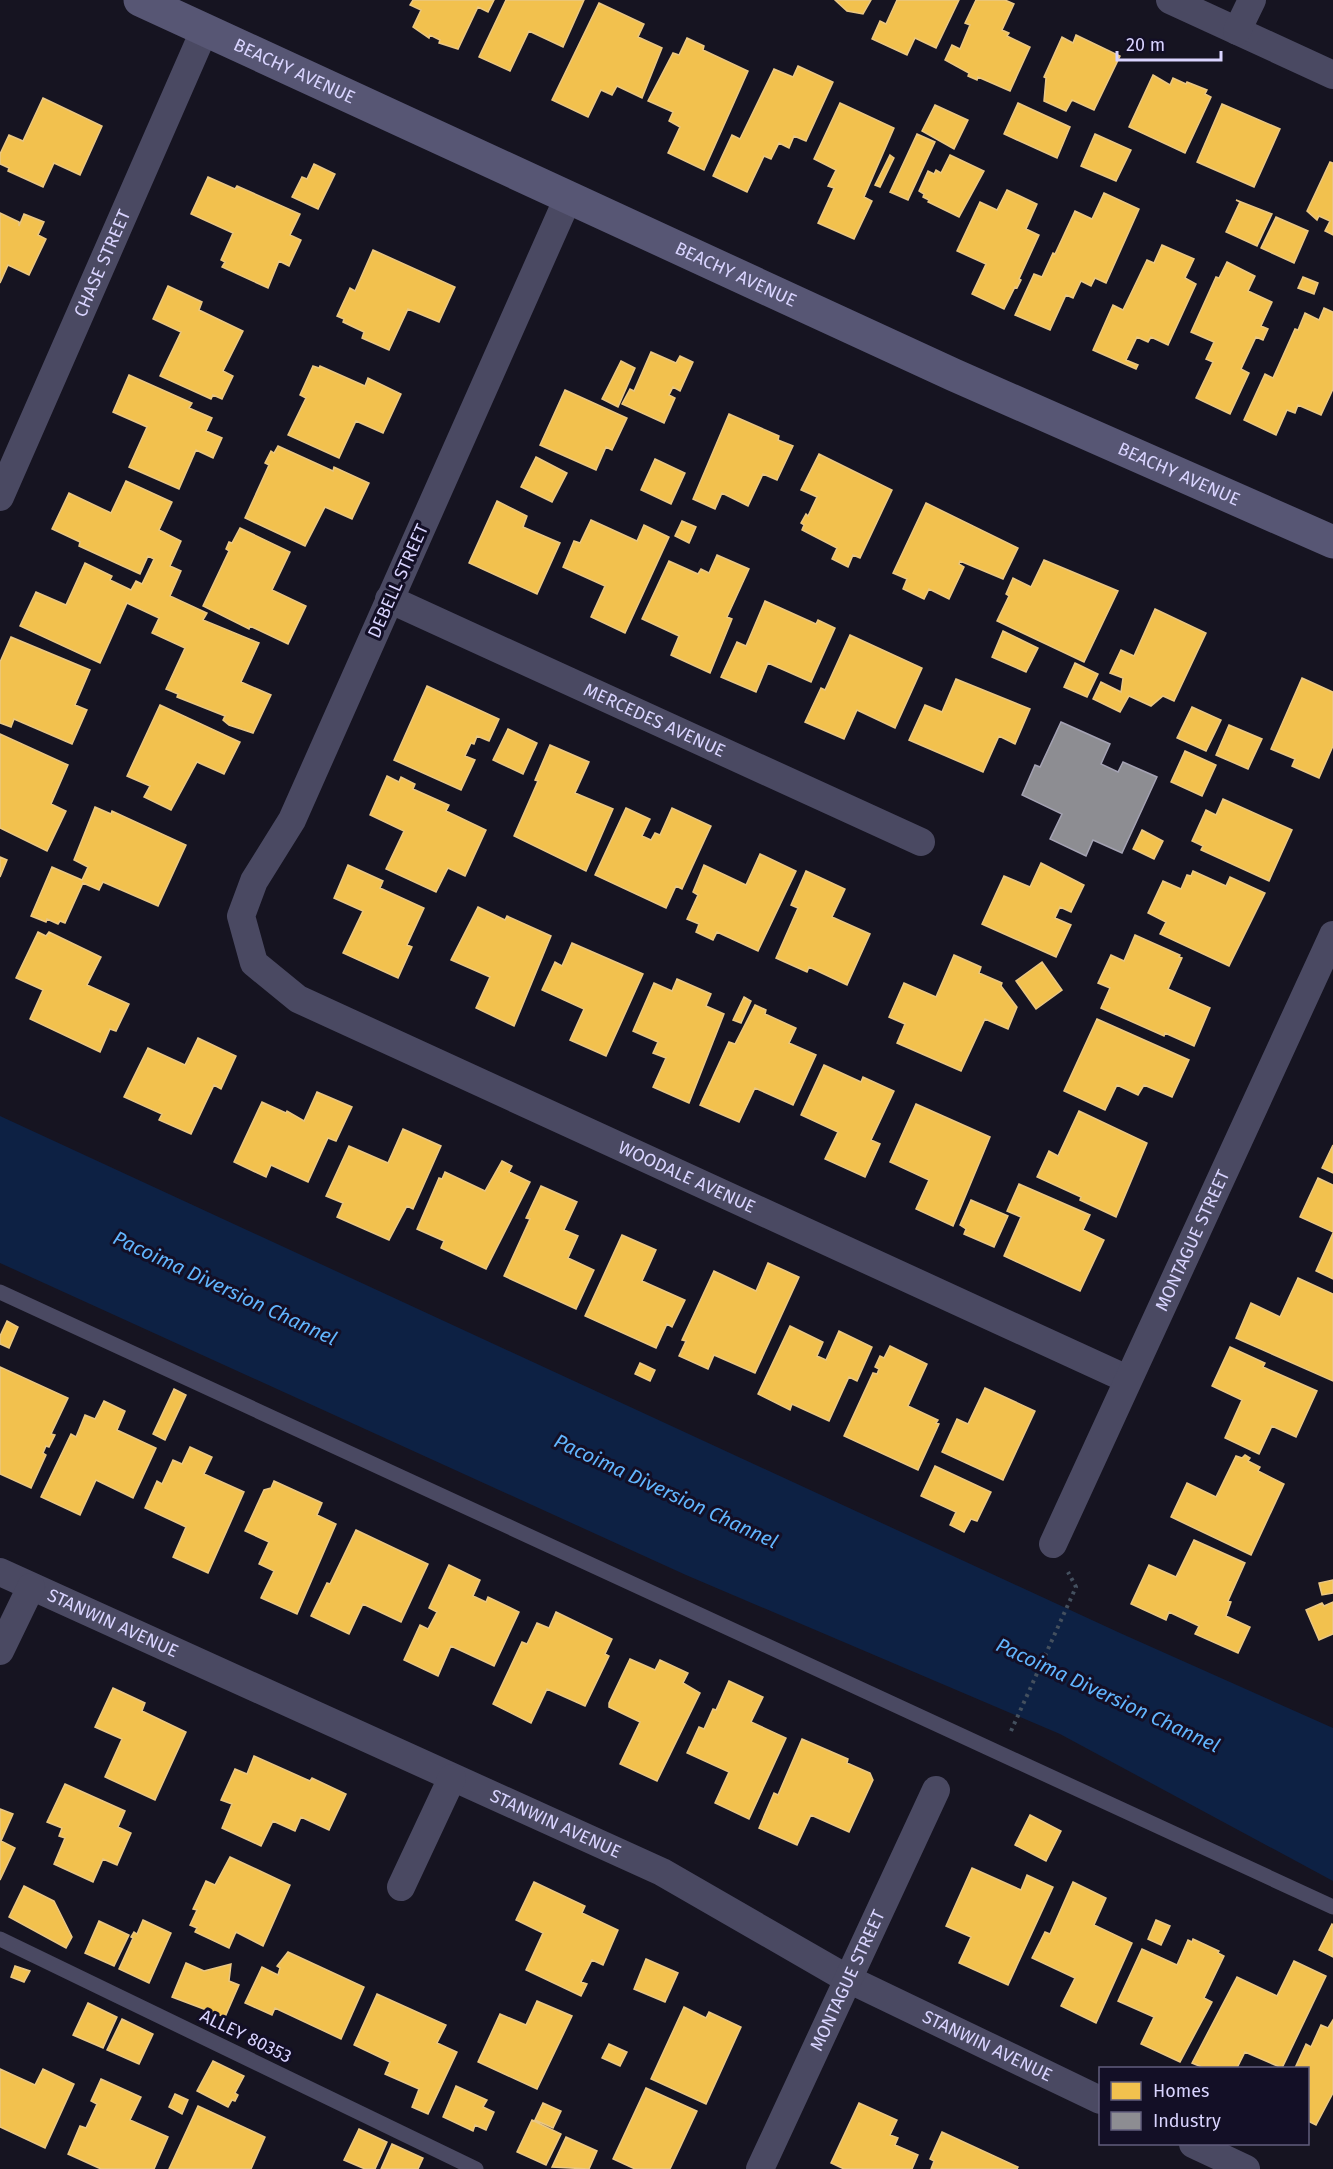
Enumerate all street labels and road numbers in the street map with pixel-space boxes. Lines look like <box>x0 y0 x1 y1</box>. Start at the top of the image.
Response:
street label: BEACHY AVENUE <box>230 34 359 109</box>
street label: CHASE STREET <box>69 206 136 321</box>
street label: BEACHY AVENUE <box>672 237 800 312</box>
street label: BEACHY AVENUE <box>1114 438 1243 511</box>
street label: DEBELL STREET <box>363 520 433 642</box>
street label: MERCEDES AVENUE <box>580 678 729 762</box>
street label: WOODALE AVENUE <box>615 1136 759 1218</box>
street label: MONTAGUE STREET <box>1151 1166 1235 1315</box>
street label: STANWIN AVENUE <box>44 1584 182 1662</box>
street label: STANWIN AVENUE <box>487 1785 625 1863</box>
street label: MONTAGUE STREET <box>805 1906 890 2054</box>
street label: ALLEY 80353 <box>197 2004 295 2068</box>
street label: STANWIN AVENUE <box>919 2005 1056 2086</box>

